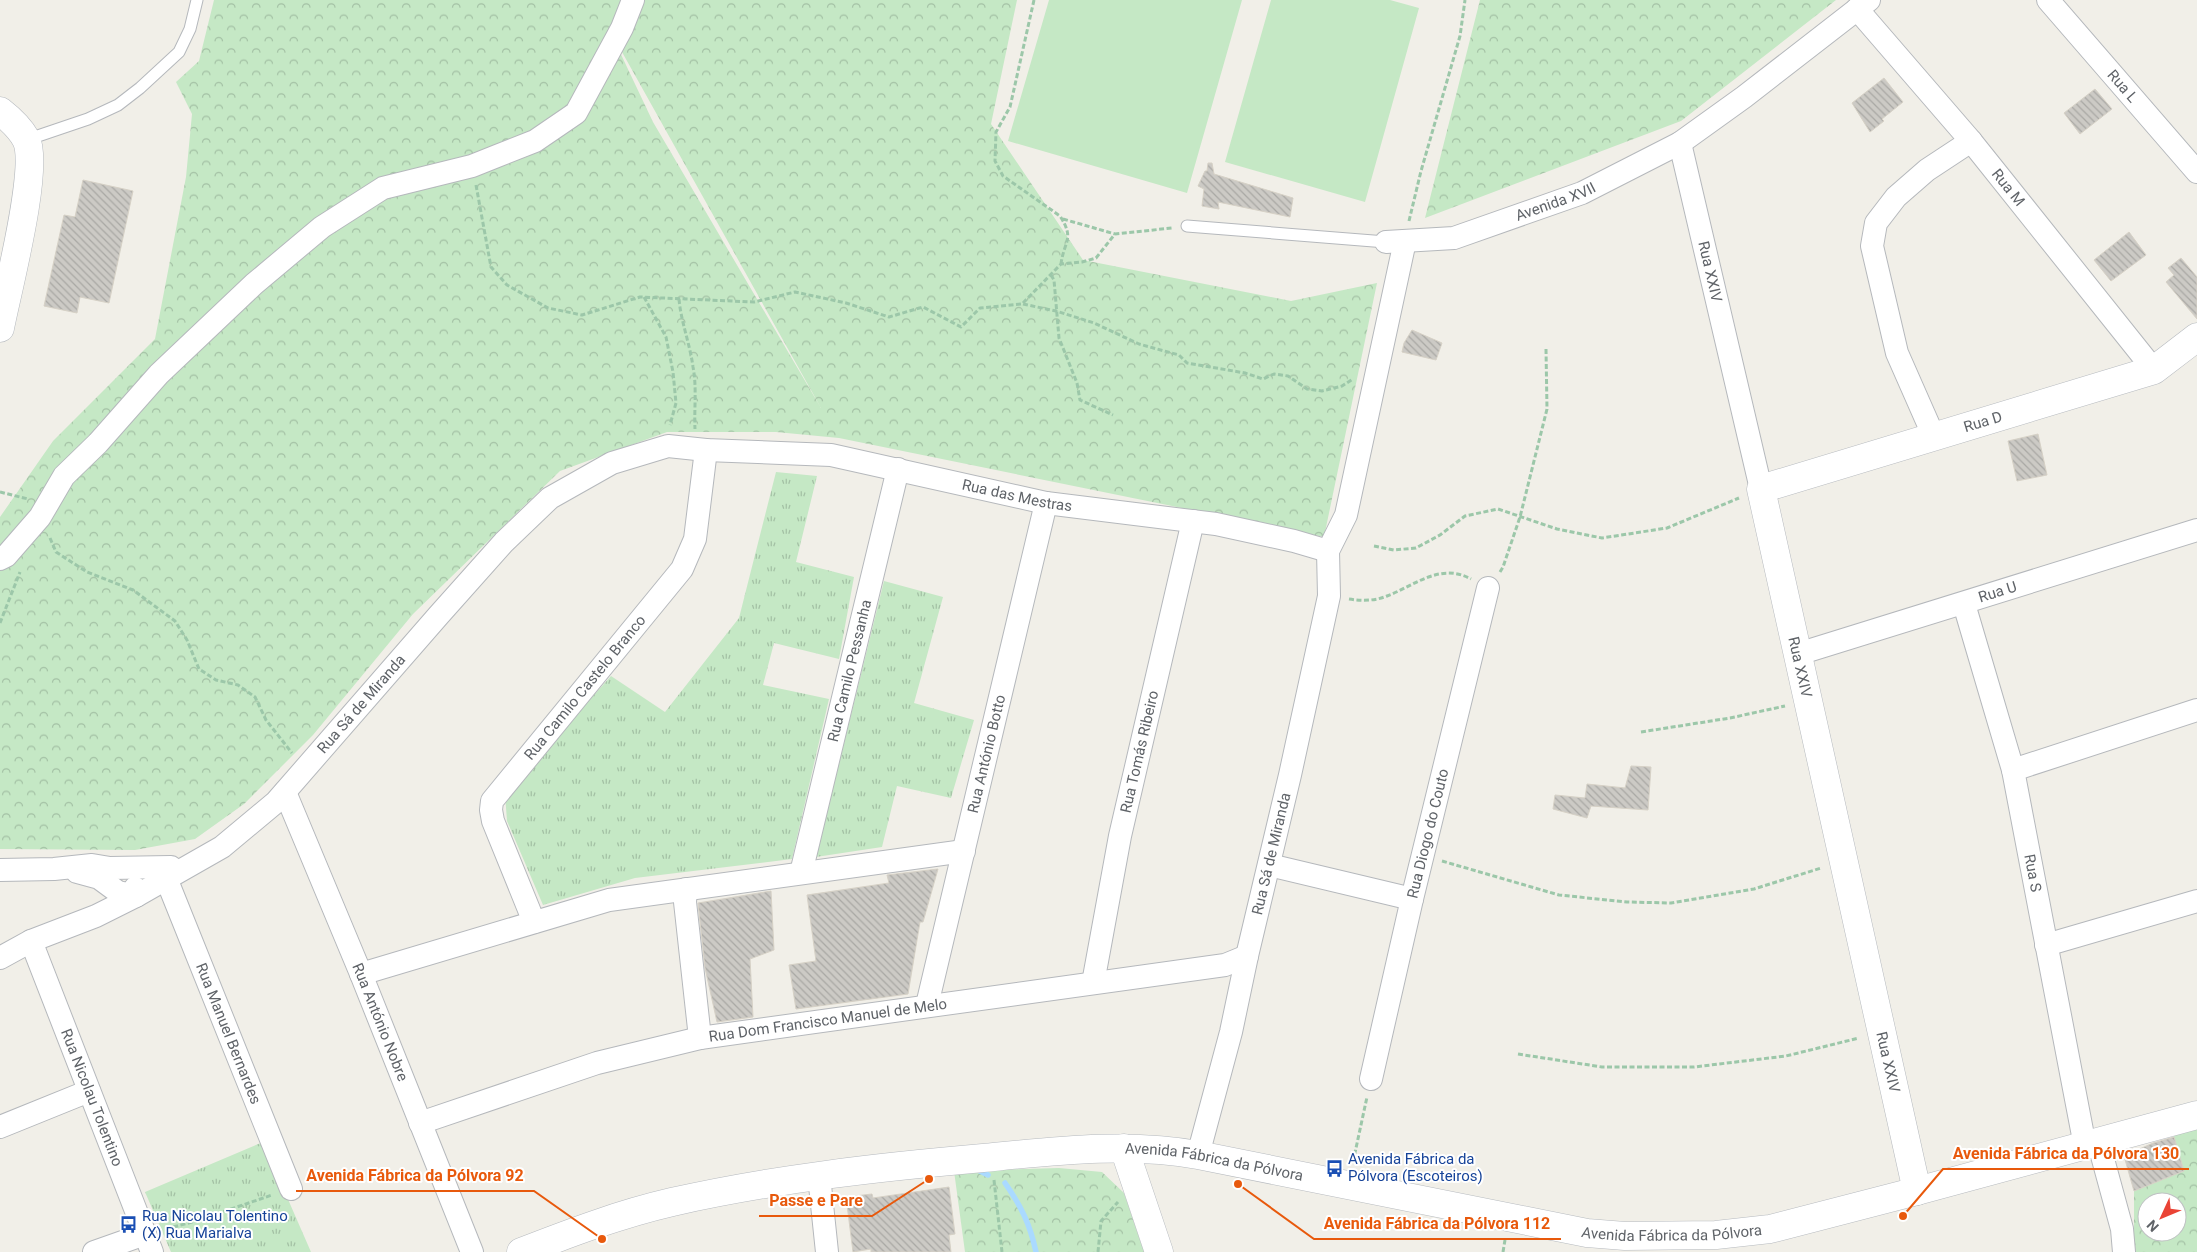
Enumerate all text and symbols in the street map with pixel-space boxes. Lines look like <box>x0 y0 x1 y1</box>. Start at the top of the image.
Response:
street label: Rua L <box>2104 66 2142 106</box>
street label: Rua M <box>1988 165 2029 210</box>
street label: Avenida XVII <box>1513 178 1599 225</box>
street label: Rua XXIV <box>1694 239 1726 304</box>
street label: Rua D <box>1962 407 2004 436</box>
street label: Rua das Mestras <box>960 476 1073 515</box>
street label: Rua U <box>1976 578 2019 606</box>
street label: Rua Camilo Pessanha <box>824 598 875 744</box>
street label: Rua Camilo Castelo Branco <box>520 611 650 763</box>
street label: Rua XXIV <box>1784 635 1816 700</box>
street label: Rua Sá de Miranda <box>314 651 409 757</box>
street label: Rua Tomás Ribeiro <box>1117 689 1162 815</box>
street label: Rua António Botto <box>964 693 1009 815</box>
street label: Rua Diogo do Couto <box>1403 767 1453 900</box>
street label: Rua Sá de Miranda <box>1248 791 1294 917</box>
street label: Rua S <box>2020 853 2045 894</box>
street label: Rua Manuel Bernardes <box>192 960 265 1107</box>
street label: Rua António Nobre <box>348 960 412 1084</box>
street label: Rua Dom Francisco Manuel de Melo <box>708 995 948 1046</box>
street label: Rua Nicolau Tolentino <box>57 1026 127 1169</box>
street label: Rua XXIV <box>1872 1030 1904 1095</box>
callout: Avenida Fábrica da Pólvora 130 <box>1943 1138 2189 1169</box>
street label: Avenida Fábrica da Pólvora <box>1125 1139 1305 1185</box>
text: Avenida Fábrica da Pólvora 130 <box>1953 1144 2179 1163</box>
place label: Avenida Fábrica da Pólvora (Escoteiros) <box>1348 1150 1483 1185</box>
bus stop icon: Avenida Fábrica da Pólvora (Escoteiros) <box>1324 1158 1344 1178</box>
callout: Avenida Fábrica da Pólvora 92 <box>296 1160 534 1191</box>
text: Avenida Fábrica da Pólvora 92 <box>306 1166 524 1185</box>
callout: Passe e Pare <box>759 1185 872 1216</box>
text: Passe e Pare <box>769 1191 863 1210</box>
north arrow <box>2137 1192 2187 1242</box>
place label: Rua Nicolau Tolentino (X) Rua Marialva <box>142 1207 288 1242</box>
callout: Avenida Fábrica da Pólvora 112 <box>1314 1208 1561 1239</box>
text: Avenida Fábrica da Pólvora 112 <box>1324 1214 1550 1233</box>
bus stop icon: Rua Nicolau Tolentino (X) Rua Marialva <box>118 1215 138 1235</box>
text: N <box>2143 1217 2162 1235</box>
street label: Avenida Fábrica da Pólvora <box>1580 1221 1763 1245</box>

